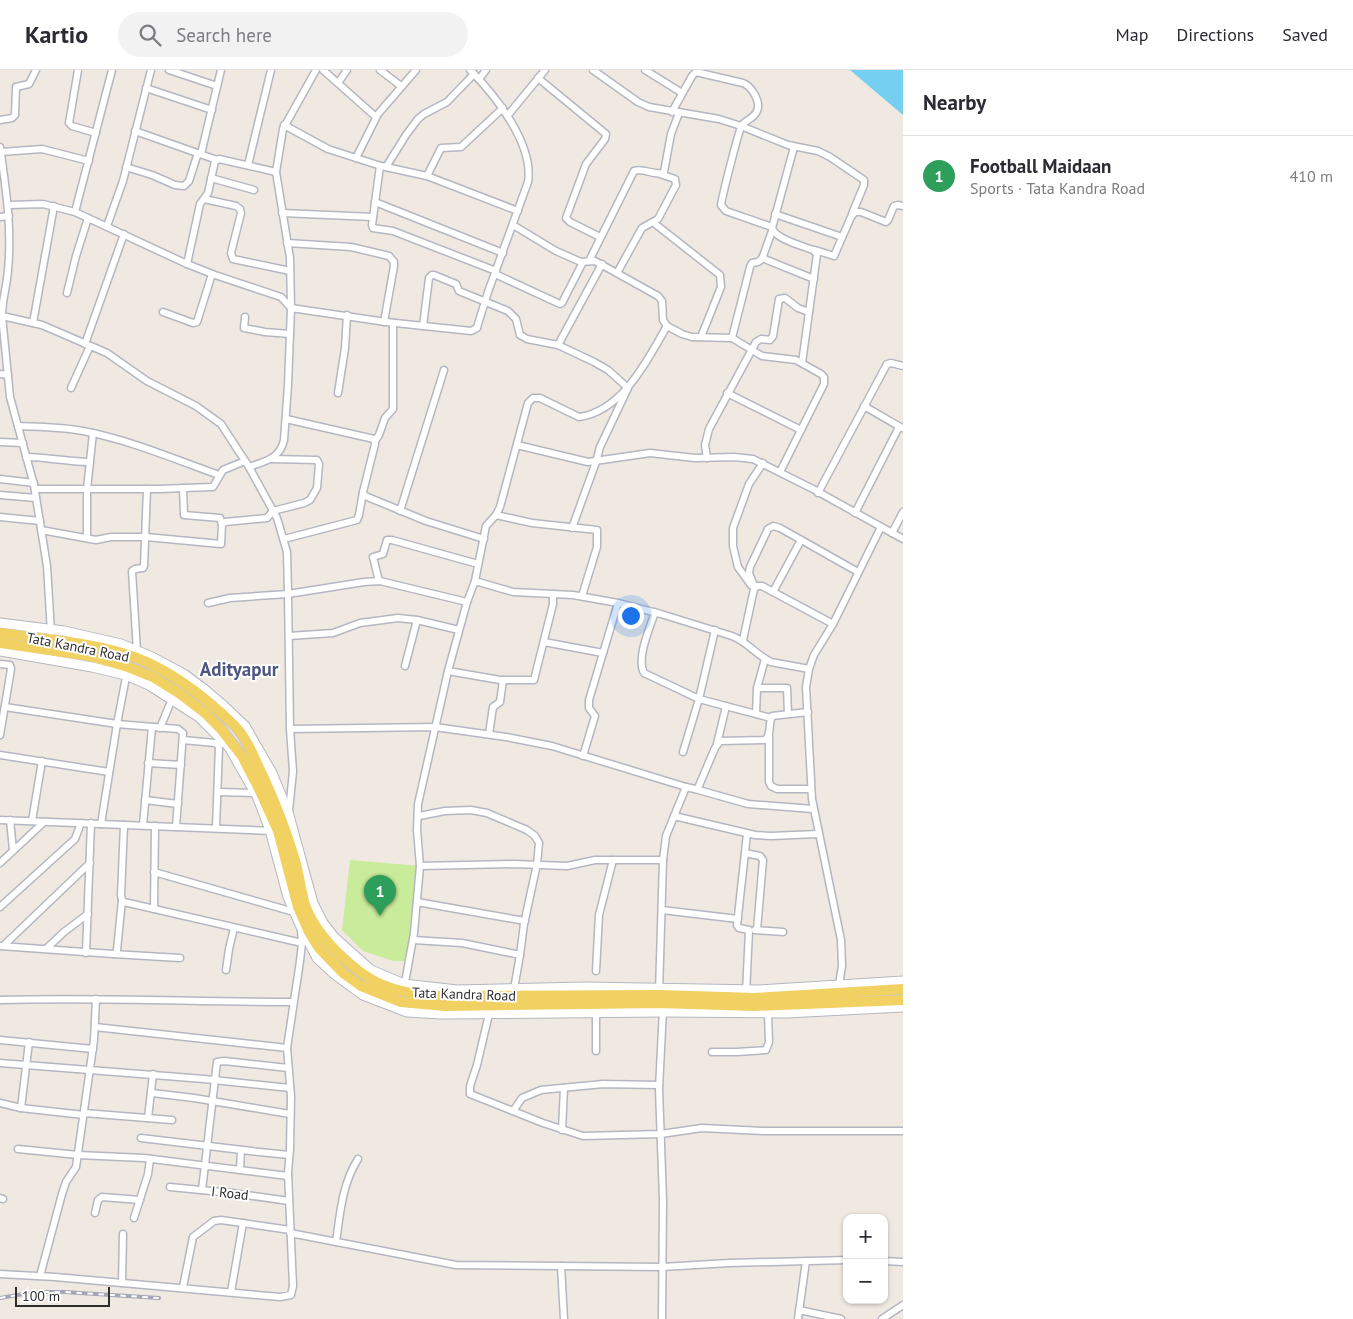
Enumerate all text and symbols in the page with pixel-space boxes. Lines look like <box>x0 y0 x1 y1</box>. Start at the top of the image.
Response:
search box <box>118 12 468 57</box>
text: Kartio <box>25 19 88 50</box>
icon: search <box>136 21 164 49</box>
text: Search here <box>176 23 272 47</box>
text: Map <box>1116 23 1148 46</box>
text: Directions <box>1176 23 1254 46</box>
text: Saved <box>1282 23 1328 46</box>
text: Nearby <box>923 89 986 116</box>
text: Football Maidaan <box>970 154 1111 178</box>
text: 1 <box>934 166 944 186</box>
text: 410 m <box>1290 166 1333 186</box>
text: Sports · Tata Kandra Road <box>970 178 1145 198</box>
your location <box>618 603 644 629</box>
street label: Tata Kandra Road <box>25 628 131 666</box>
district label: Adityapur <box>200 657 279 681</box>
pin: 1 <box>364 875 396 916</box>
street label: Tata Kandra Road <box>412 983 516 1005</box>
street label: I Road <box>210 1182 250 1204</box>
map controls <box>843 1214 888 1304</box>
button: + <box>843 1214 888 1259</box>
button: − <box>843 1259 888 1304</box>
scale bar <box>15 1284 110 1307</box>
text: 100 m <box>22 1287 60 1305</box>

